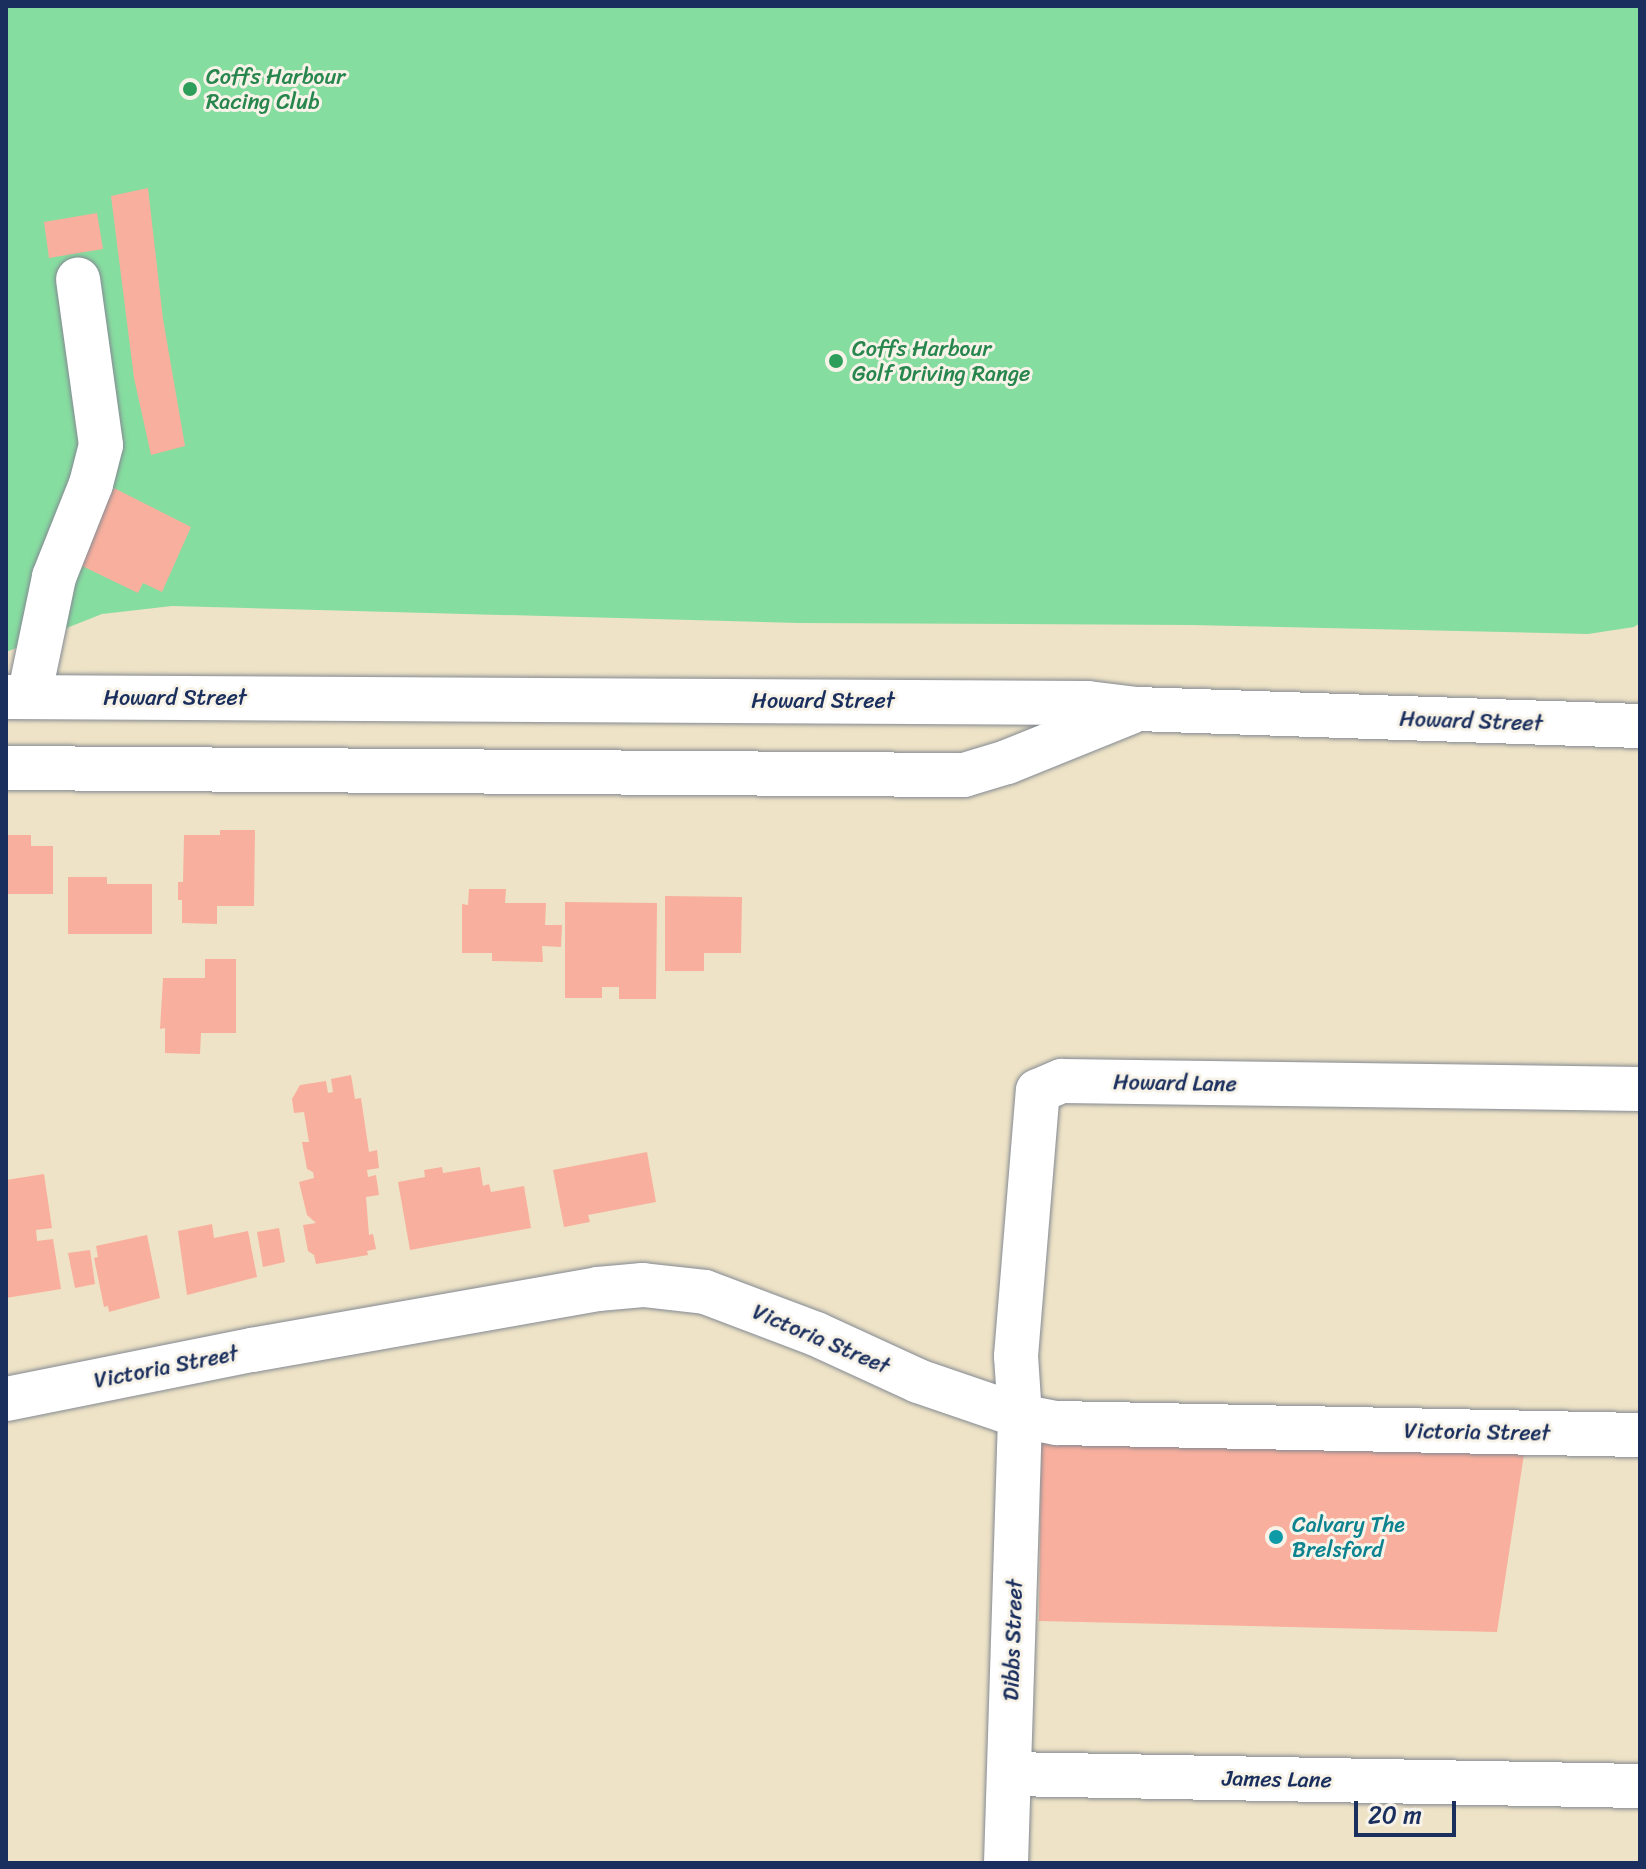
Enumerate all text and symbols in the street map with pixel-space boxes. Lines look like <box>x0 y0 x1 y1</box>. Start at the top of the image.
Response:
place label: Coffs Harbour Racing Club <box>206 63 346 114</box>
marker: Coffs Harbour Racing Club <box>181 80 199 98</box>
place label: Coffs Harbour Golf Driving Range <box>852 335 1030 386</box>
marker: Coffs Harbour Golf Driving Range <box>827 352 845 370</box>
street label: Howard Street <box>103 685 247 711</box>
street label: Howard Street <box>751 688 895 714</box>
street label: Howard Street <box>1399 705 1543 737</box>
street label: Howard Lane <box>1113 1069 1237 1097</box>
street label: Victoria Street <box>748 1298 894 1380</box>
street label: Victoria Street <box>91 1340 241 1394</box>
street label: Victoria Street <box>1403 1418 1551 1446</box>
place label: Calvary The Brelsford <box>1292 1511 1406 1562</box>
marker: Calvary The Brelsford <box>1267 1528 1285 1546</box>
street label: Dibbs Street <box>998 1579 1028 1701</box>
street label: James Lane <box>1222 1765 1332 1793</box>
scale bar <box>1358 1785 1460 1835</box>
text: 20 m <box>1368 1794 1422 1836</box>

